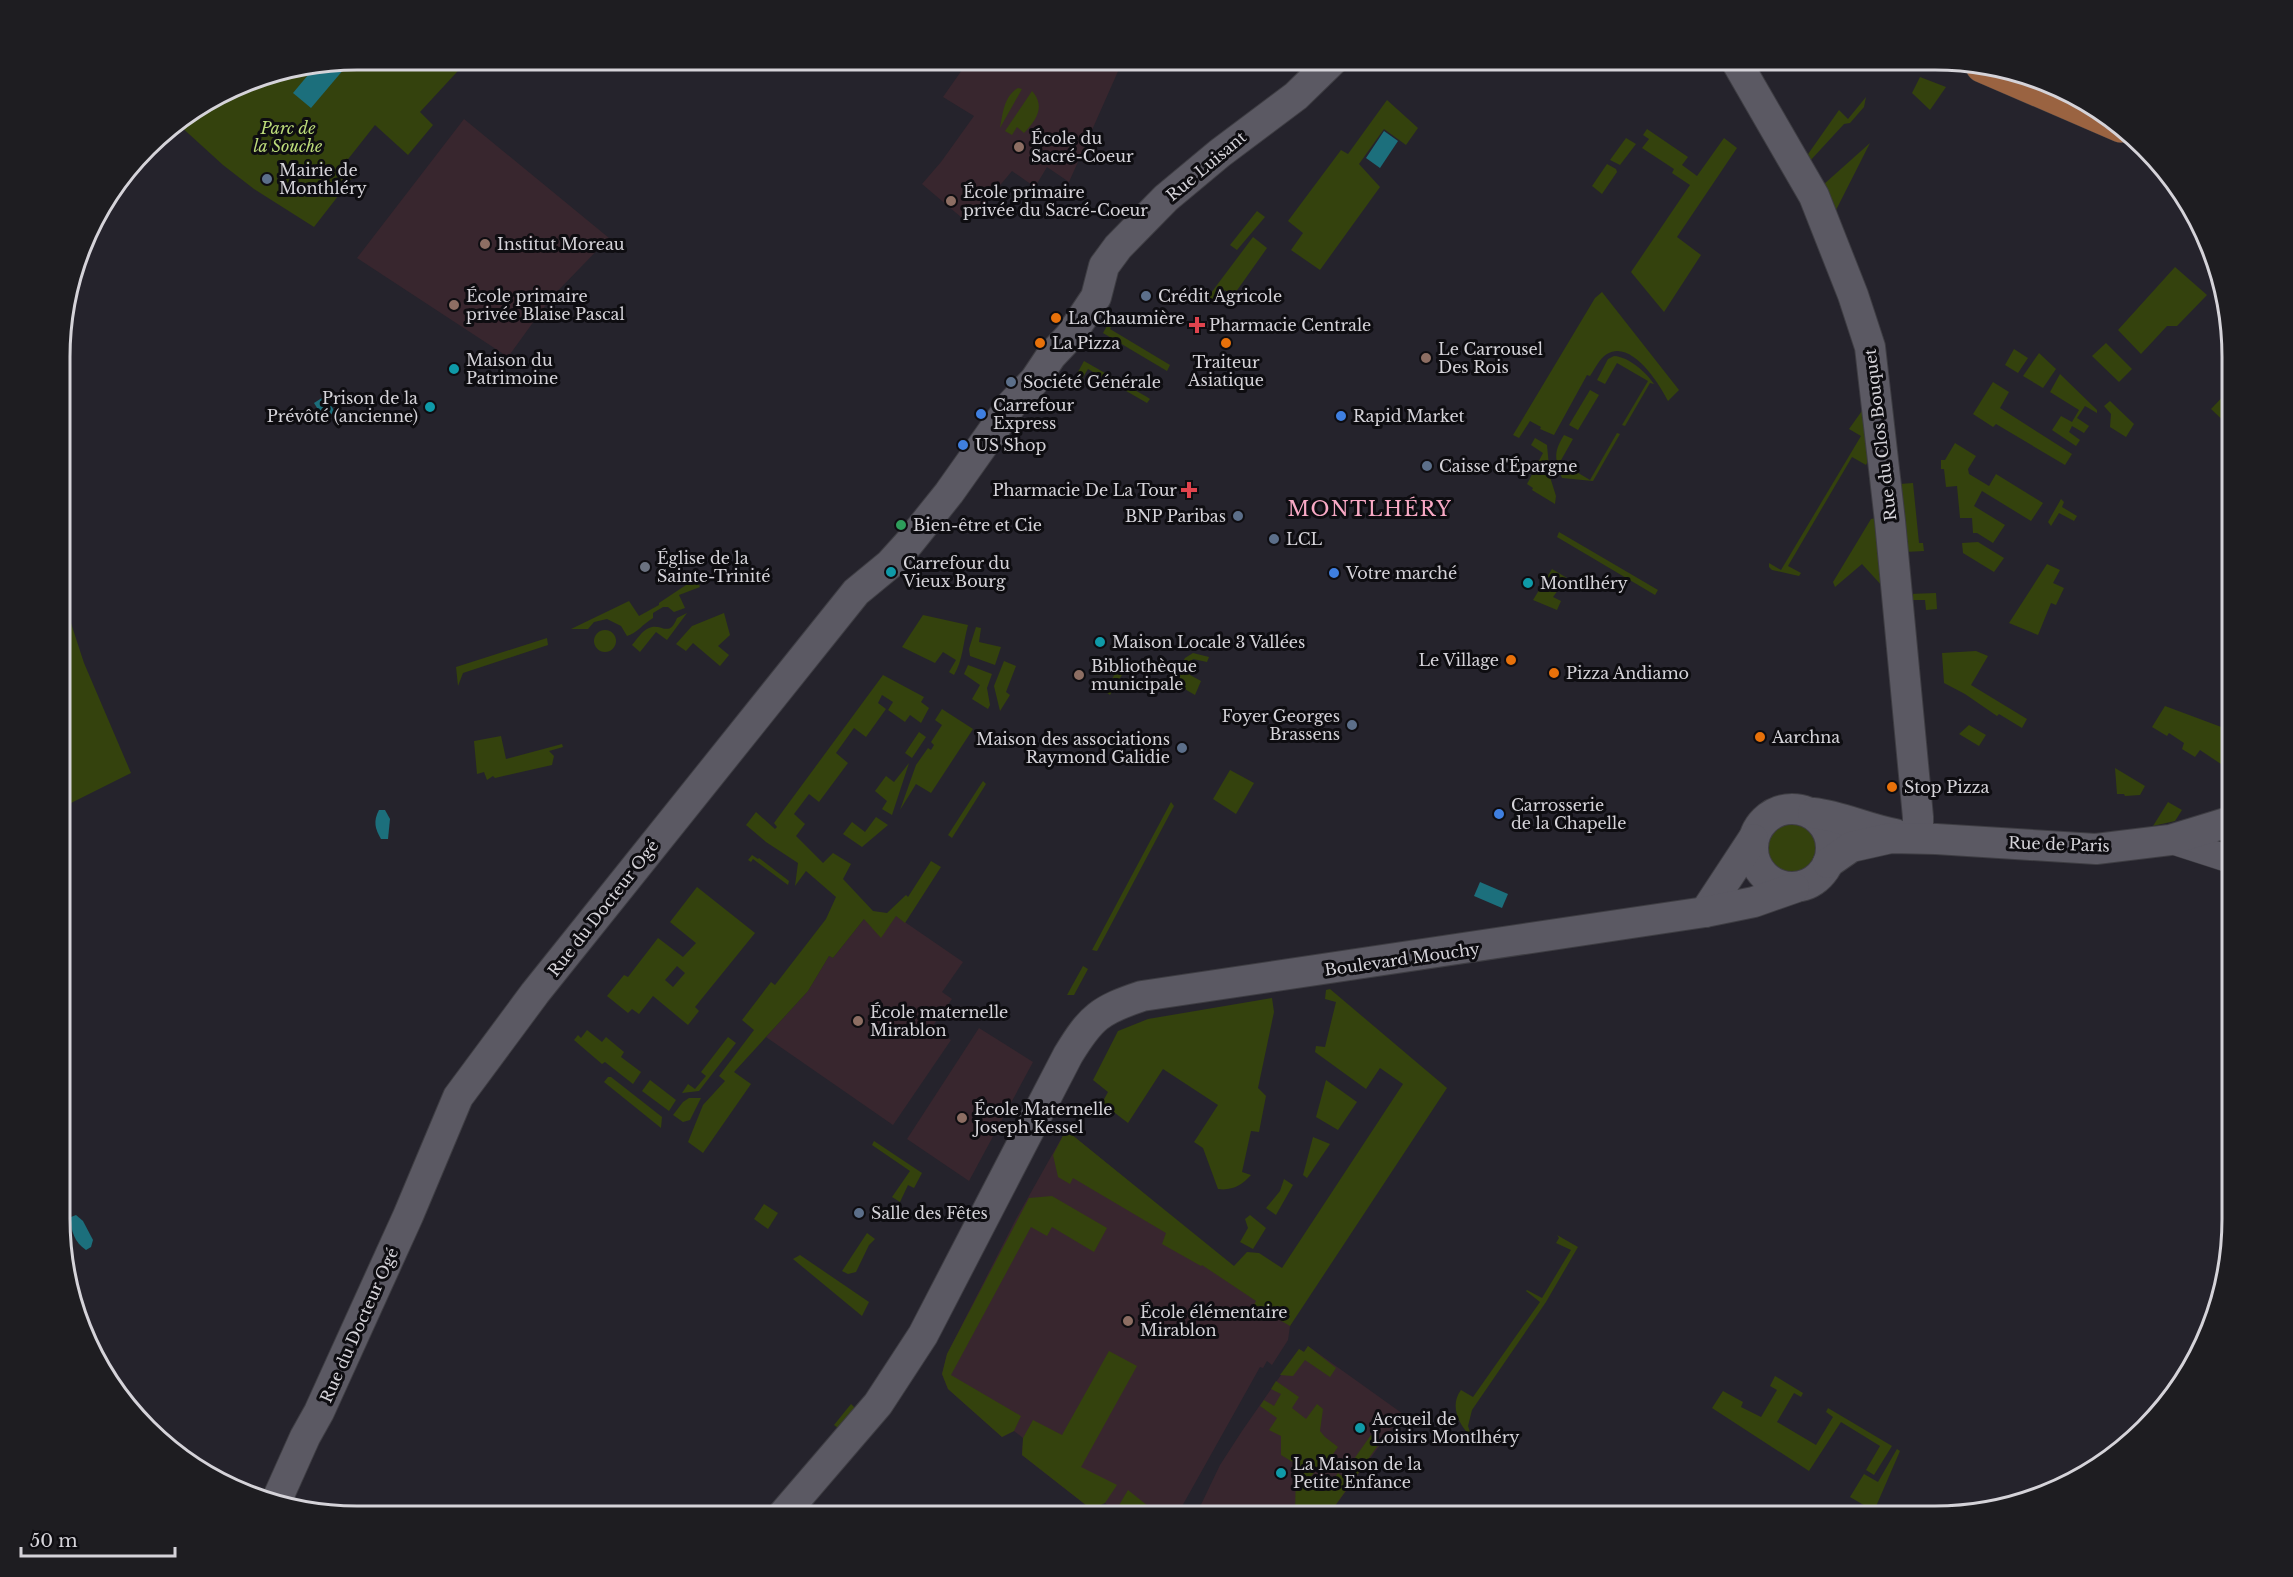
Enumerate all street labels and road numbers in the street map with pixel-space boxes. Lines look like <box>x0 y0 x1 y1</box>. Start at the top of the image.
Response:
street label: Rue Luisant <box>1162 127 1250 205</box>
street label: Rue du Clos Bouquet <box>1860 348 1900 522</box>
street label: Rue de Paris <box>2008 832 2110 856</box>
street label: Rue du Docteur Ogé <box>543 836 663 980</box>
street label: Boulevard Mouchy <box>1323 938 1482 980</box>
street label: Rue du Docteur Ogé <box>316 1244 402 1406</box>

